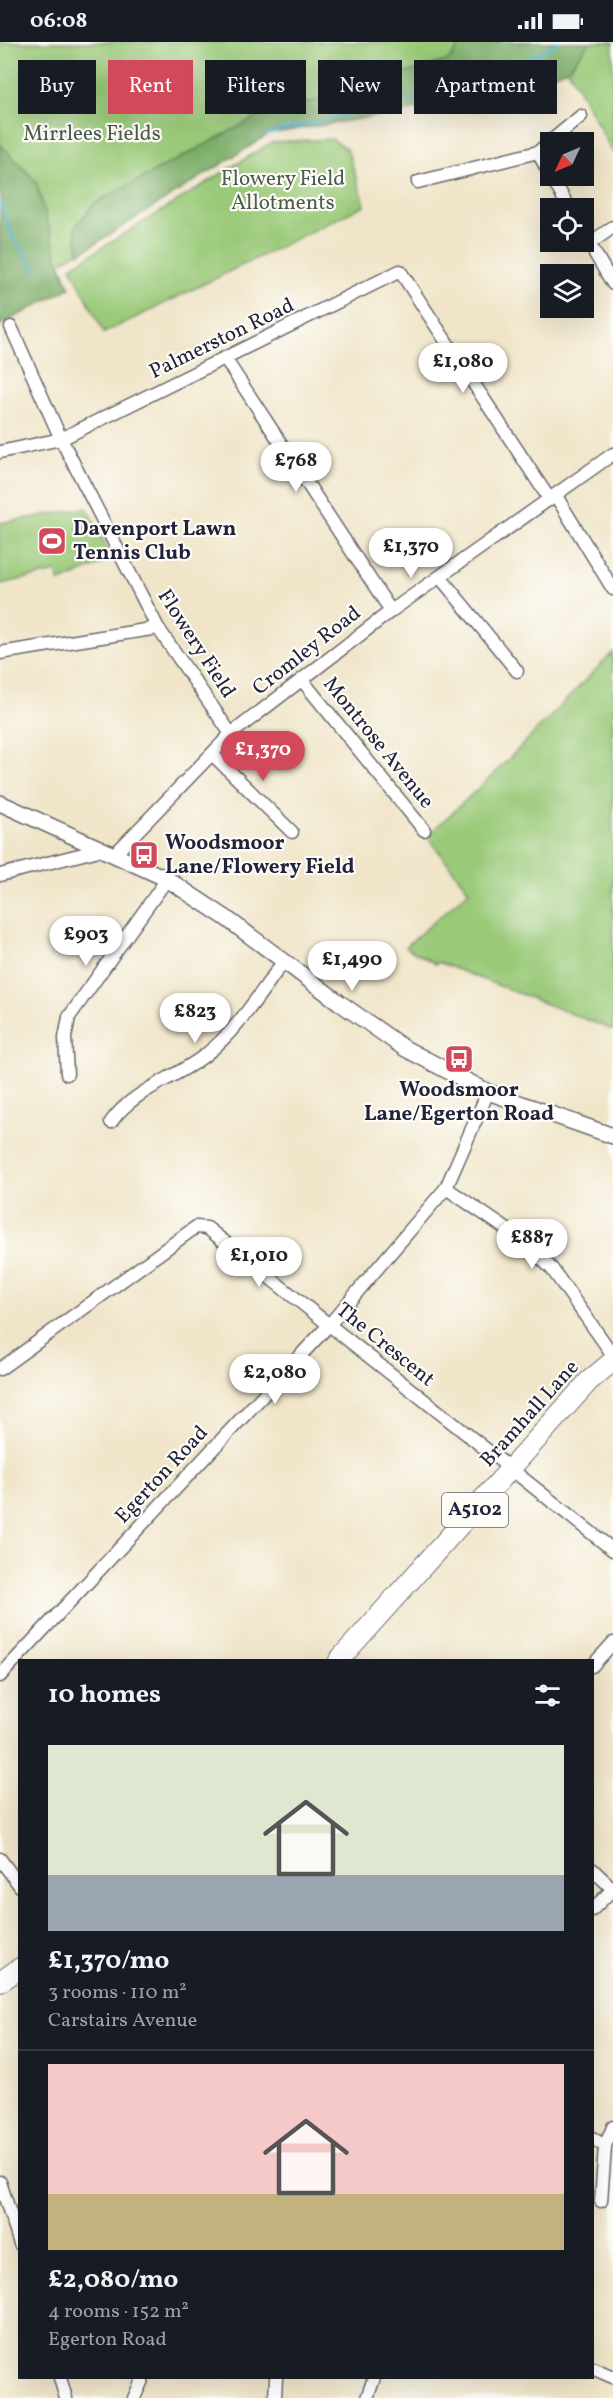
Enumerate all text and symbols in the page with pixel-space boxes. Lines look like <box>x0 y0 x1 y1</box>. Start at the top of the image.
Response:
text: 06:08 <box>30 6 88 37</box>
chip: Buy <box>18 60 96 114</box>
chip: Rent <box>108 60 193 114</box>
chip: Filters <box>205 60 306 114</box>
chip: New <box>318 60 402 114</box>
chip: Apartment <box>414 60 557 114</box>
park label: Mirrlees Fields <box>23 120 161 149</box>
north arrow <box>540 132 594 186</box>
map controls <box>540 132 594 318</box>
park label: Flowery Field Allotments <box>221 165 345 218</box>
button: locate <box>540 198 594 252</box>
button: layers <box>540 264 594 318</box>
street label: Palmerston Road <box>145 291 299 387</box>
pin: £1,080 <box>414 343 512 394</box>
text: £1,080 <box>433 348 493 376</box>
pin: £768 <box>260 442 332 493</box>
text: £768 <box>275 447 317 475</box>
place label: Davenport Lawn Tennis Club <box>73 515 236 568</box>
sports icon: Davenport Lawn Tennis Club <box>36 525 68 557</box>
pin: £1,370 <box>362 528 460 579</box>
text: £1,370 <box>383 533 439 561</box>
street label: Flowery Field <box>150 584 242 704</box>
street label: Cromley Road <box>247 599 367 703</box>
street label: Montrose Avenue <box>316 671 440 815</box>
pin: £1,370 <box>214 731 312 782</box>
text: £1,370 <box>235 736 291 764</box>
place label: Woodsmoor Lane/Flowery Field <box>165 829 355 882</box>
bus stop icon: Woodsmoor Lane/Flowery Field <box>128 839 160 871</box>
pin: £903 <box>50 916 122 967</box>
text: £903 <box>63 921 109 949</box>
pin: £1,490 <box>303 941 401 992</box>
text: £1,490 <box>322 946 382 974</box>
pin: £823 <box>159 993 231 1044</box>
text: £823 <box>174 998 216 1026</box>
bus stop icon: Woodsmoor Lane/Egerton Road <box>443 1043 475 1075</box>
place label: Woodsmoor Lane/Egerton Road <box>364 1076 554 1129</box>
pin: £887 <box>496 1219 568 1270</box>
text: £887 <box>511 1224 553 1252</box>
pin: £1,010 <box>210 1237 308 1288</box>
text: £1,010 <box>230 1242 288 1270</box>
street label: The Crescent <box>330 1296 440 1394</box>
pin: £2,080 <box>226 1354 324 1405</box>
street label: Bramhall Lane <box>474 1354 586 1474</box>
text: £2,080 <box>243 1359 307 1387</box>
street label: Egerton Road <box>109 1420 215 1530</box>
road number: A5102 <box>442 1493 508 1527</box>
text: 10 homes <box>48 1677 161 1713</box>
icon: filters <box>531 1679 564 1712</box>
icon: home <box>252 1784 360 1892</box>
text: £1,370/mo <box>48 1943 169 1979</box>
text: 3 rooms · 110 m² <box>48 1979 187 2007</box>
text: Carstairs Avenue <box>48 2007 197 2035</box>
icon: home <box>252 2103 360 2211</box>
text: £2,080/mo <box>48 2262 178 2298</box>
text: 4 rooms · 152 m² <box>48 2298 189 2326</box>
text: Egerton Road <box>48 2326 167 2354</box>

